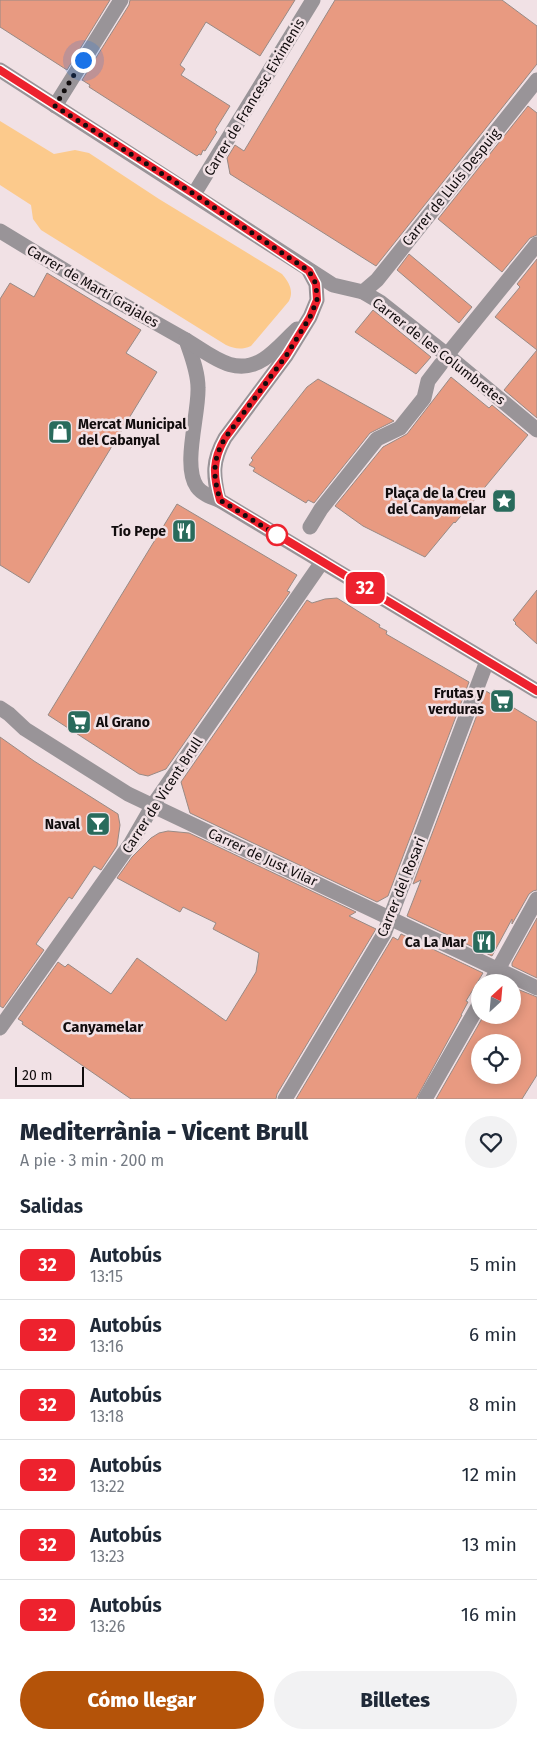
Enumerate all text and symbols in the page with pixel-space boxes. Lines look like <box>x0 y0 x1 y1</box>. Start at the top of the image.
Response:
street label: Carrer de Francesc Eiximenis <box>201 15 308 179</box>
your location <box>71 48 96 73</box>
street label: Carrer de Lluís Despuig <box>399 125 504 250</box>
street label: Carrer de Martí Grajales <box>24 242 162 331</box>
street label: Carrer de les Columbretes <box>369 294 509 409</box>
place label: Mercat Municipal del Cabanyal <box>78 416 187 449</box>
shop icon: Mercat Municipal del Cabanyal <box>47 419 73 445</box>
place label: Plaça de la Creu del Canyamelar <box>385 485 486 518</box>
place icon: Plaça de la Creu del Canyamelar <box>491 488 517 514</box>
restaurant icon: Tío Pepe <box>171 518 197 544</box>
place label: Tío Pepe <box>111 523 166 540</box>
unlabelled marker <box>266 524 288 546</box>
line badge: 32 <box>342 572 388 604</box>
text: 32 <box>356 577 374 599</box>
place label: Frutas y verduras <box>427 685 485 718</box>
supermarket icon: Frutas y verduras <box>489 688 515 714</box>
supermarket icon: Al Grano <box>66 709 92 735</box>
place label: Al Grano <box>95 714 150 731</box>
street label: Carrer de Vicent Brull <box>118 734 206 857</box>
bar icon: Naval <box>85 811 111 837</box>
place label: Naval <box>45 816 81 833</box>
street label: Carrer de Just Vilar <box>205 825 321 890</box>
street label: Carrer del Rosari <box>374 835 429 940</box>
restaurant icon: Ca La Mar <box>471 929 497 955</box>
place label: Ca La Mar <box>405 934 466 951</box>
north arrow <box>471 974 521 1024</box>
map controls <box>471 974 521 1084</box>
district label: Canyamelar <box>63 1018 144 1036</box>
button: locate <box>471 1034 521 1084</box>
scale bar <box>15 1064 84 1087</box>
text: 20 m <box>22 1067 52 1084</box>
button: heart <box>465 1116 517 1168</box>
text: Mediterrània - Vicent Brull <box>20 1118 308 1146</box>
text: A pie · 3 min · 200 m <box>20 1151 164 1170</box>
text: Salidas <box>20 1195 83 1218</box>
text: Autobús <box>90 1244 162 1267</box>
text: 5 min <box>470 1253 517 1276</box>
text: 32 <box>38 1254 57 1276</box>
text: 13:15 <box>90 1267 123 1286</box>
text: Autobús <box>90 1314 162 1337</box>
text: 6 min <box>469 1323 517 1346</box>
text: 32 <box>38 1324 57 1346</box>
text: 13:16 <box>90 1337 124 1356</box>
text: Autobús <box>90 1384 162 1407</box>
text: 8 min <box>469 1393 517 1416</box>
text: 32 <box>38 1394 57 1416</box>
text: 13:18 <box>90 1407 124 1426</box>
text: Autobús <box>90 1454 162 1477</box>
text: 12 min <box>462 1463 517 1486</box>
text: 32 <box>38 1464 57 1486</box>
text: 13:22 <box>90 1477 125 1496</box>
text: Autobús <box>90 1524 162 1547</box>
text: 13 min <box>461 1533 517 1556</box>
text: 32 <box>38 1534 57 1556</box>
text: 13:23 <box>90 1547 125 1566</box>
text: Autobús <box>90 1594 162 1617</box>
text: 16 min <box>461 1603 517 1626</box>
text: 32 <box>38 1604 57 1626</box>
text: 13:26 <box>90 1617 125 1636</box>
button: Cómo llegar <box>20 1671 264 1729</box>
button: Billetes <box>274 1671 517 1729</box>

